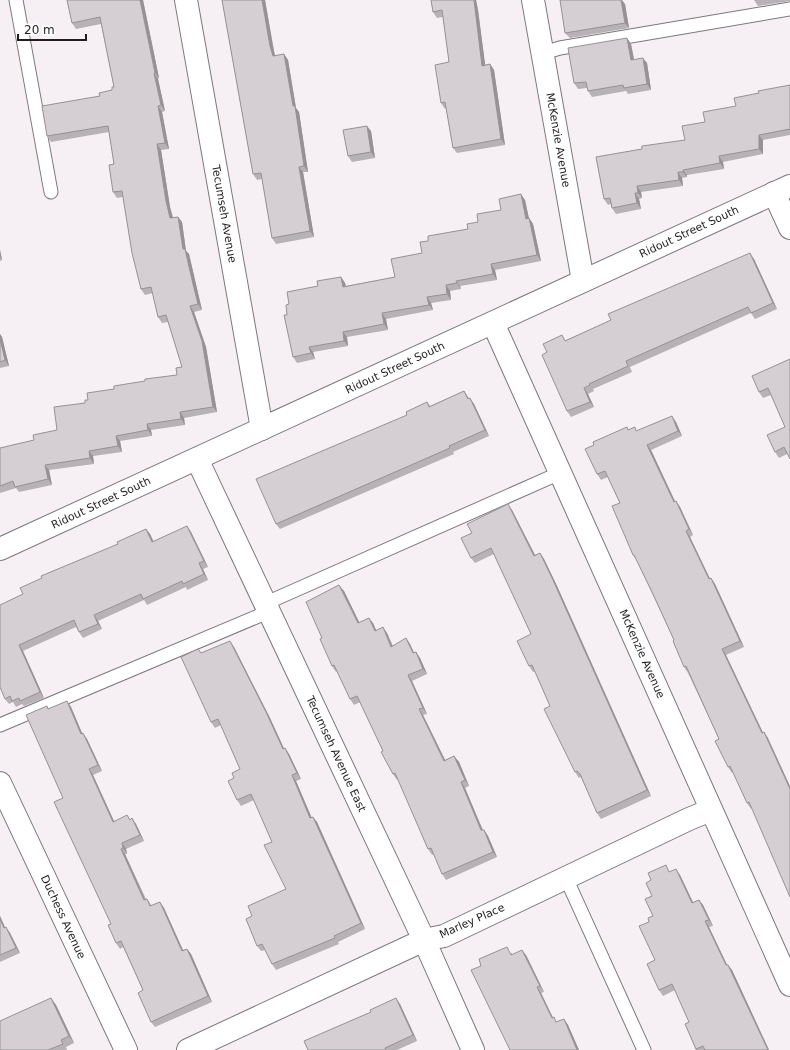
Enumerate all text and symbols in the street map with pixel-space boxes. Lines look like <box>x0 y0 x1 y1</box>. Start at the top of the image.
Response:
scale bar <box>18 16 86 42</box>
text: 20 m <box>24 23 55 37</box>
street label: McKenzie Avenue <box>543 92 573 189</box>
street label: Tecumseh Avenue <box>209 163 239 264</box>
street label: Ridout Street South <box>637 203 741 261</box>
street label: Ridout Street South <box>343 339 447 397</box>
street label: Ridout Street South <box>49 474 153 532</box>
street label: McKenzie Avenue <box>617 608 668 701</box>
street label: Tecumseh Avenue East <box>303 693 369 815</box>
street label: Duchess Avenue <box>38 873 88 961</box>
street label: Marley Place <box>437 901 507 941</box>

